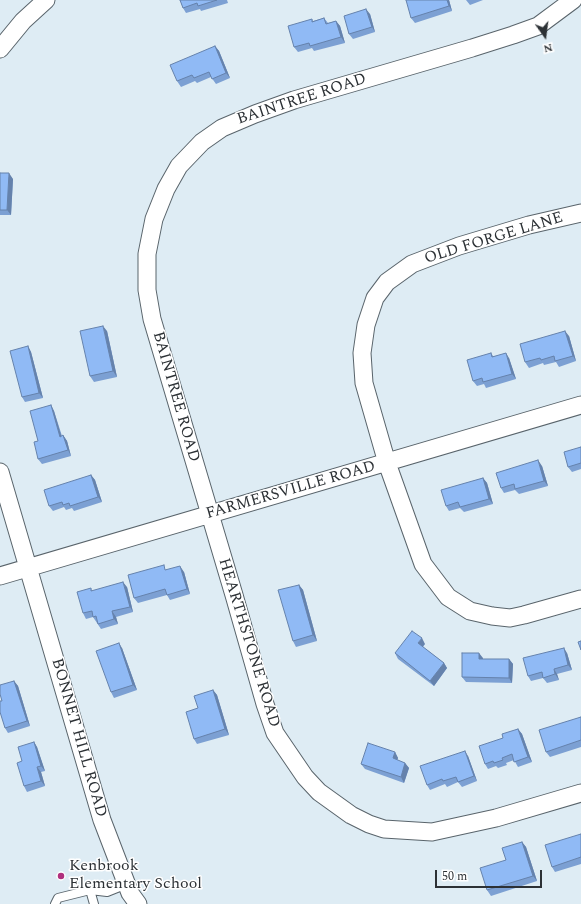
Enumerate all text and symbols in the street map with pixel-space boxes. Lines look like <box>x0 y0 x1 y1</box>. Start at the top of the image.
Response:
north arrow <box>525 16 565 56</box>
text: N <box>542 39 554 57</box>
street label: BAINTREE ROAD <box>235 70 369 130</box>
street label: OLD FORGE LANE <box>422 209 566 269</box>
street label: BAINTREE ROAD <box>147 330 203 464</box>
street label: FARMERSVILLE ROAD <box>204 458 378 524</box>
street label: HEARTHSTONE ROAD <box>213 556 283 730</box>
street label: BONNET HILL ROAD <box>46 656 110 820</box>
place label: Kenbrook Elementary School <box>69 857 202 895</box>
scale bar <box>437 862 544 888</box>
text: 50 m <box>442 867 467 886</box>
marker: Kenbrook Elementary School <box>56 871 66 881</box>

